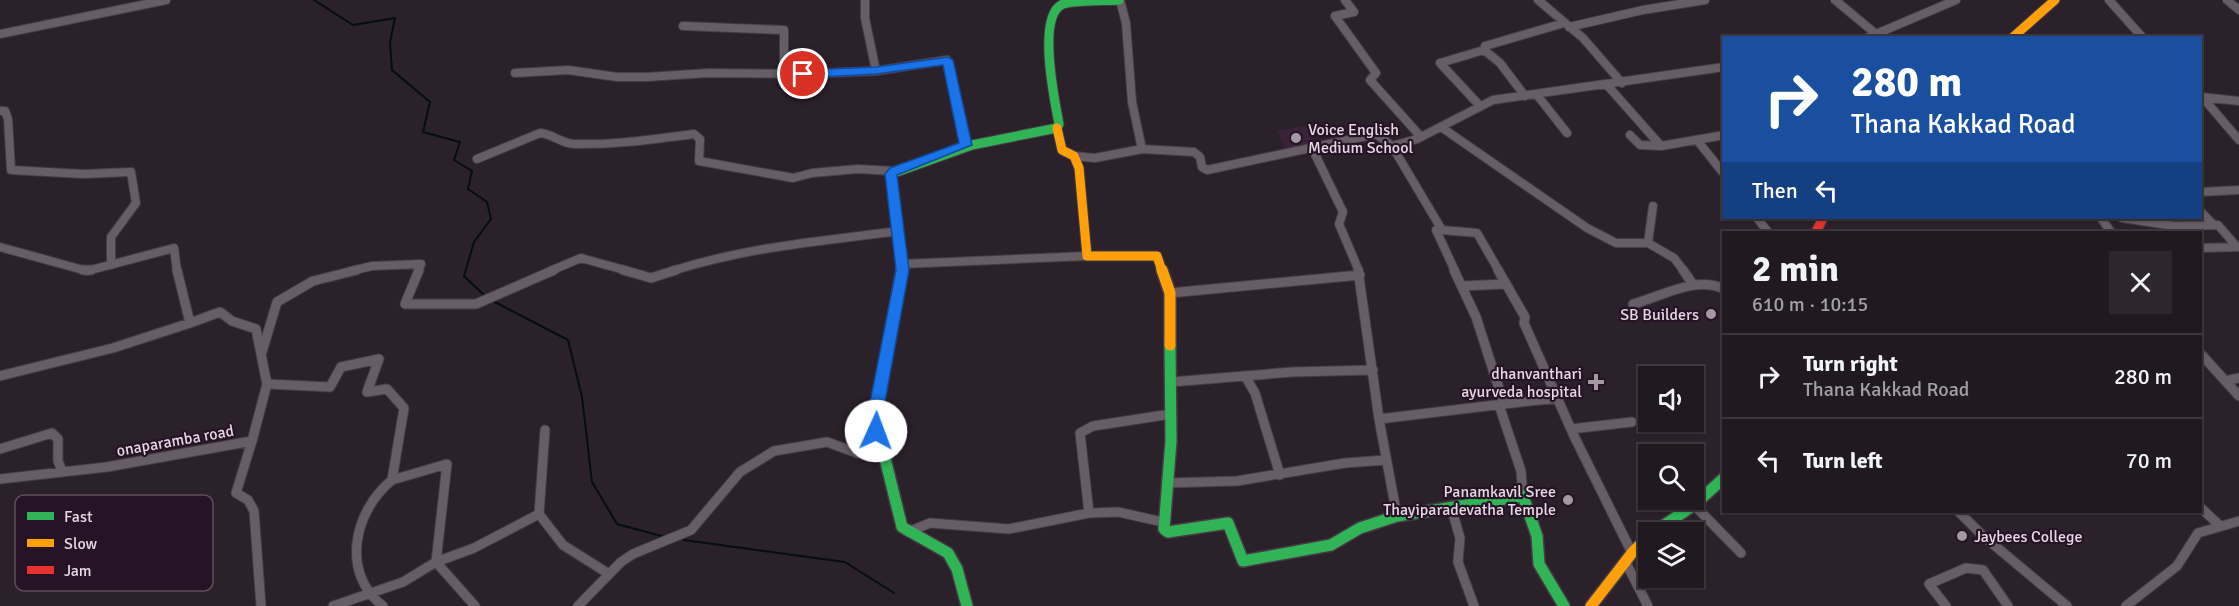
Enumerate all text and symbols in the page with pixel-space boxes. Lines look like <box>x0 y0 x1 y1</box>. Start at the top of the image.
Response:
pin <box>777 48 828 99</box>
icon: arrive <box>786 57 819 90</box>
text: 280 m <box>1851 57 1962 108</box>
icon: right <box>1752 60 1830 138</box>
text: Thana Kakkad Road <box>1851 108 2076 141</box>
place label: Voice English Medium School <box>1308 120 1413 158</box>
marker: Voice English Medium School <box>1289 131 1303 145</box>
icon: left <box>1810 174 1843 207</box>
text: Then <box>1752 177 1798 204</box>
text: 2 min <box>1752 247 1839 292</box>
button: close <box>2109 251 2172 314</box>
text: 610 m · 10:15 <box>1752 292 1868 317</box>
place label: SB Builders <box>1620 305 1699 325</box>
marker: SB Builders <box>1704 307 1718 321</box>
text: Turn right <box>1803 350 1898 377</box>
icon: right <box>1752 360 1785 393</box>
text: 280 m <box>2114 363 2172 390</box>
place label: dhanvanthari ayurveda hospital <box>1461 364 1582 402</box>
map controls <box>1638 366 1704 588</box>
button: sound <box>1638 366 1704 432</box>
marker: dhanvanthari ayurveda hospital <box>1587 373 1605 391</box>
text: Thana Kakkad Road <box>1803 377 1969 402</box>
position arrow <box>844 399 908 463</box>
street label: onaparamba road <box>115 421 235 461</box>
button: search <box>1638 444 1704 510</box>
icon: left <box>1752 444 1785 477</box>
text: Turn left <box>1803 447 1883 474</box>
text: 70 m <box>2126 447 2172 474</box>
place label: Panamkavil Sree Thayiparadevatha Temple <box>1383 482 1556 520</box>
marker: Panamkavil Sree Thayiparadevatha Temple <box>1561 493 1575 507</box>
legend <box>15 495 213 591</box>
text: Fast <box>64 507 93 527</box>
button: layers <box>1638 522 1704 588</box>
place label: Jaybees College <box>1974 527 2083 547</box>
marker: Jaybees College <box>1955 529 1969 543</box>
text: Slow <box>64 534 98 554</box>
text: Jam <box>64 561 92 581</box>

